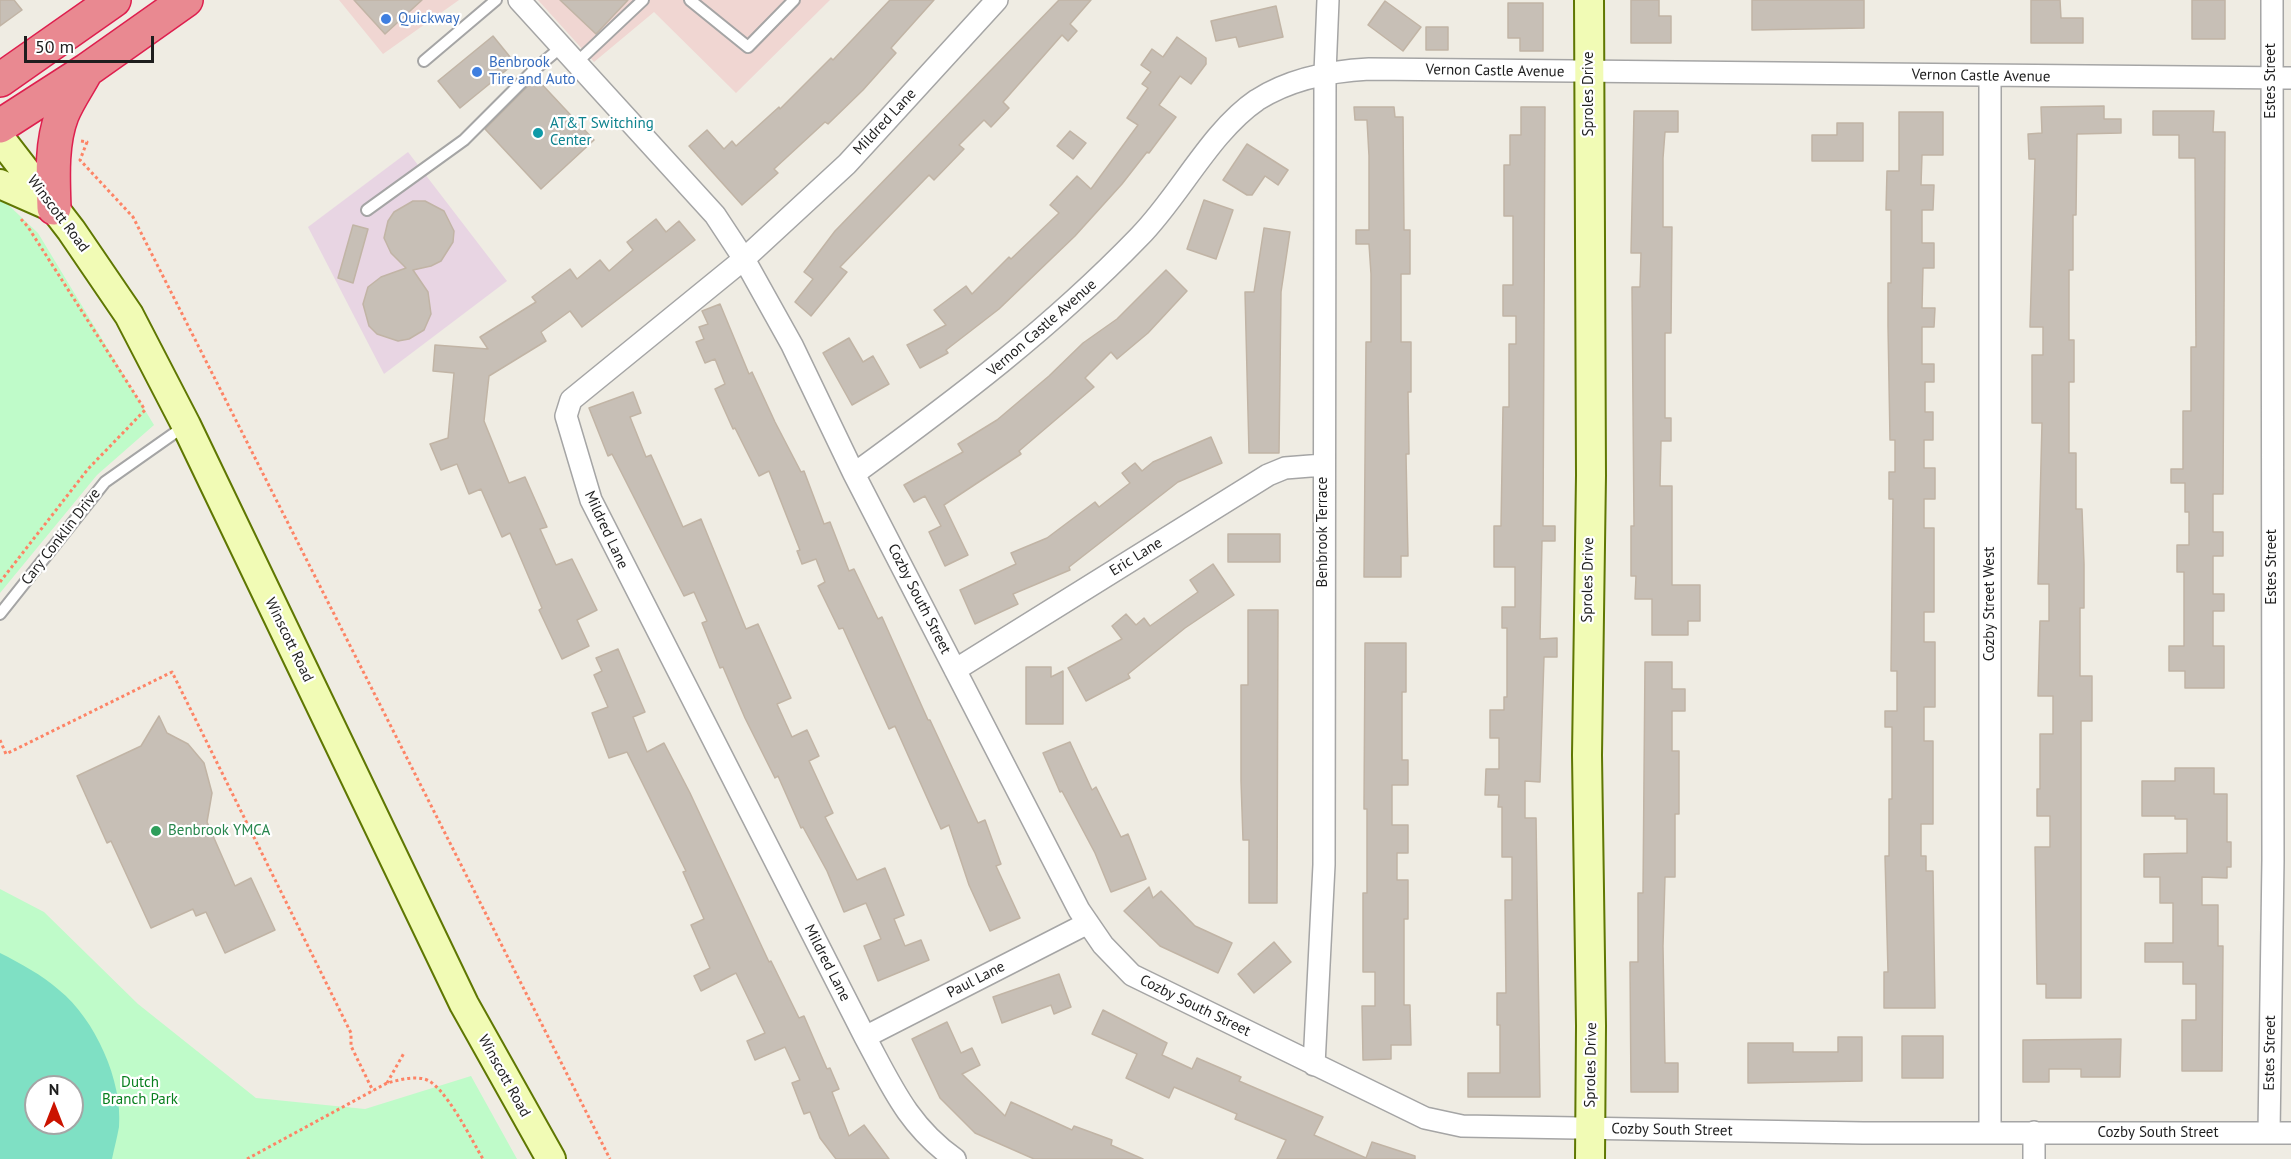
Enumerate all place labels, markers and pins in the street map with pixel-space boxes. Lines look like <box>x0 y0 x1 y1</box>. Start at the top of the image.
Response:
place label: Quickway <box>398 10 460 28</box>
marker: Quickway <box>379 12 393 26</box>
place label: Benbrook Tire and Auto <box>489 54 576 89</box>
marker: Benbrook Tire and Auto <box>470 65 484 79</box>
place label: AT&T Switching Center <box>550 115 654 150</box>
marker: AT&T Switching Center <box>531 126 545 140</box>
place label: Benbrook YMCA <box>168 822 270 840</box>
marker: Benbrook YMCA <box>149 824 163 838</box>

